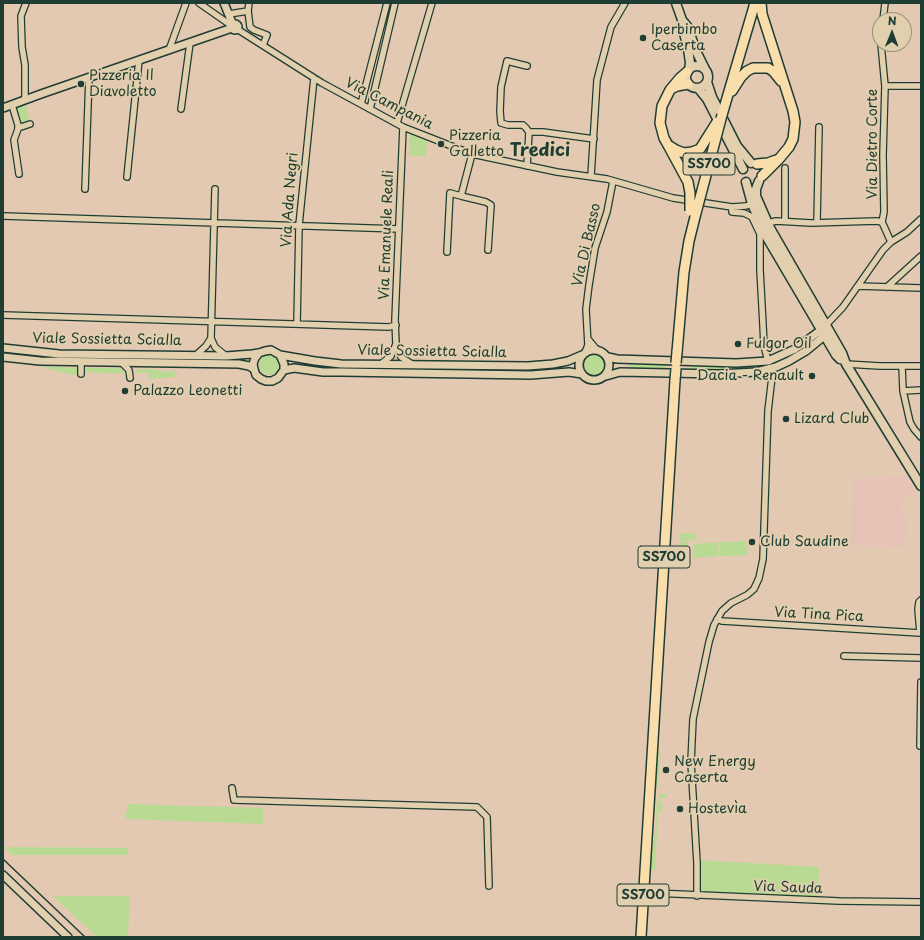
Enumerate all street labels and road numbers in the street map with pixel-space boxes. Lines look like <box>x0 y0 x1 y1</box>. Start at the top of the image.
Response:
street label: Via Campania <box>342 75 436 133</box>
street label: Via Dietro Corte <box>865 89 881 199</box>
street label: Via Ada Negri <box>278 152 302 248</box>
road number: SS700 <box>683 153 735 175</box>
street label: Via Emanuele Reali <box>376 170 398 300</box>
street label: Via Di Basso <box>569 202 605 288</box>
street label: Viale Sossietta Scialla <box>32 330 182 350</box>
street label: Viale Sossietta Scialla <box>357 342 507 362</box>
road number: SS700 <box>638 546 690 568</box>
street label: Via Tina Pica <box>774 604 864 626</box>
street label: Via Sauda <box>753 878 823 898</box>
road number: SS700 <box>617 884 669 906</box>

